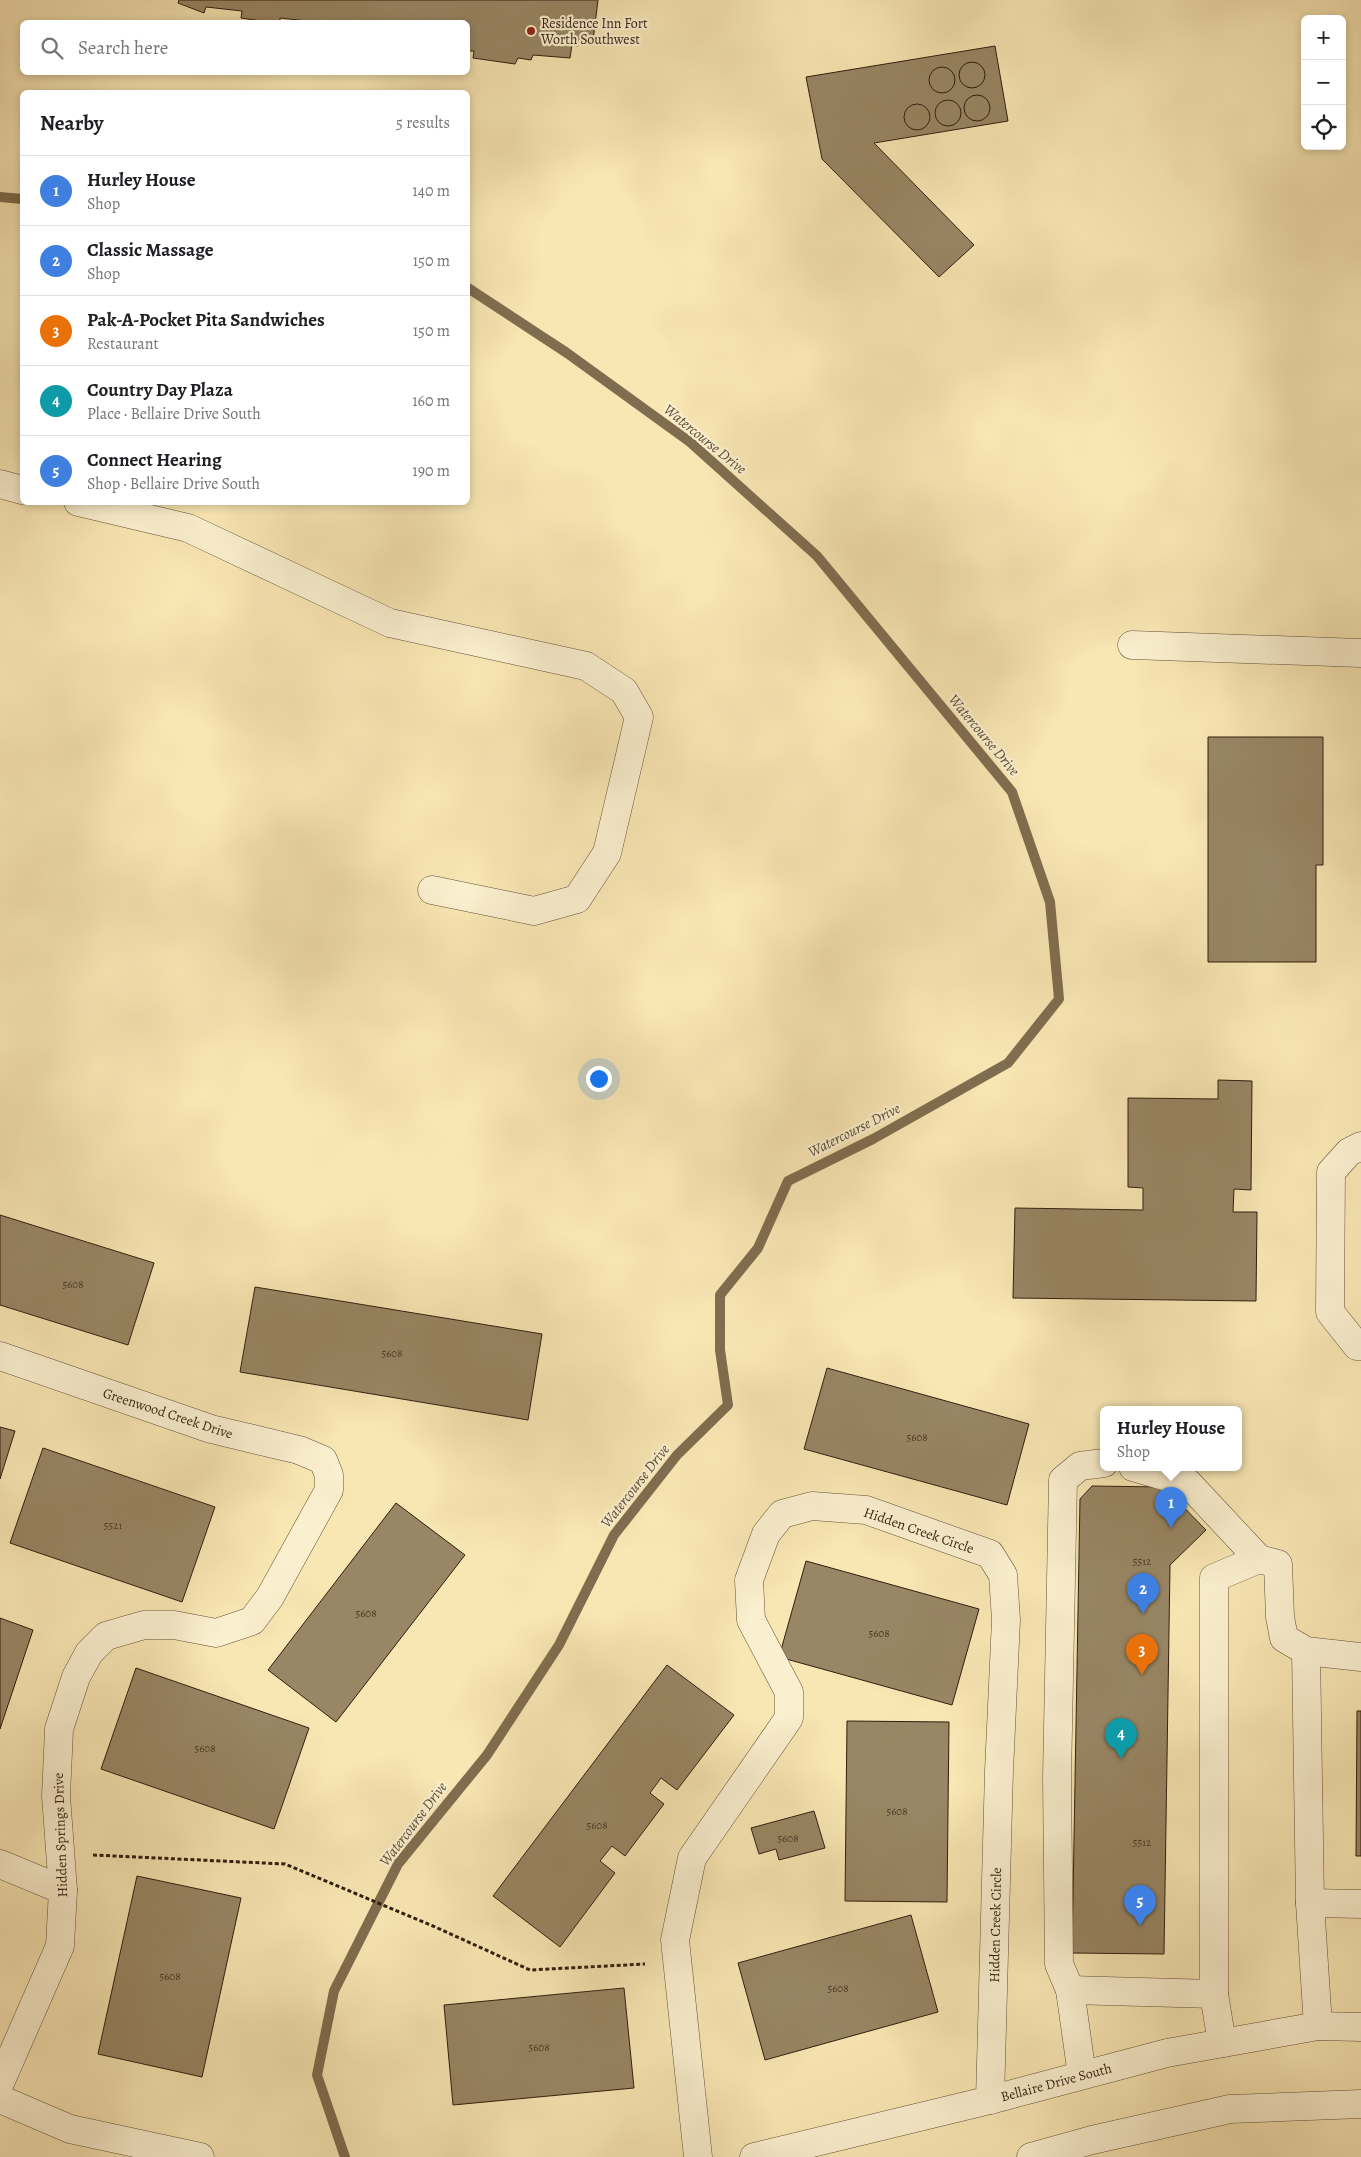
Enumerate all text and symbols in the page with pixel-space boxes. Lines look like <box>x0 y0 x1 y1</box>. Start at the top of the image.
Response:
place label: Residence Inn Fort Worth Southwest <box>540 14 648 49</box>
map controls <box>1301 15 1346 150</box>
button: + <box>1301 15 1346 60</box>
search box <box>20 20 470 75</box>
marker: Residence Inn Fort Worth Southwest <box>525 25 537 37</box>
icon: search <box>38 34 66 62</box>
text: Search here <box>78 35 168 61</box>
button: − <box>1301 60 1346 105</box>
button: locate <box>1301 105 1346 150</box>
text: Nearby <box>40 109 103 137</box>
text: 5 results <box>396 112 450 134</box>
text: Hurley House <box>87 167 195 193</box>
text: 1 <box>53 180 59 202</box>
text: 140 m <box>412 180 450 202</box>
text: Shop <box>87 193 120 215</box>
text: Classic Massage <box>87 237 214 263</box>
text: 2 <box>52 250 60 272</box>
text: 150 m <box>413 250 450 272</box>
text: Shop <box>87 263 120 285</box>
text: Pak-A-Pocket Pita Sandwiches <box>87 307 325 333</box>
text: 3 <box>53 320 59 342</box>
text: 150 m <box>413 320 450 342</box>
text: Restaurant <box>87 333 159 355</box>
text: Country Day Plaza <box>87 377 233 403</box>
text: 4 <box>52 390 60 412</box>
text: 160 m <box>412 390 450 412</box>
water label: Watercourse Drive <box>659 399 751 479</box>
text: Place · Bellaire Drive South <box>87 403 261 425</box>
text: Connect Hearing <box>87 447 222 473</box>
text: 5 <box>53 460 59 482</box>
text: 190 m <box>412 460 450 482</box>
text: Shop · Bellaire Drive South <box>87 473 260 495</box>
water label: Watercourse Drive <box>944 690 1025 781</box>
your location <box>586 1066 612 1092</box>
water label: Watercourse Drive <box>804 1098 904 1162</box>
house number: 5608 <box>62 1277 84 1292</box>
house number: 5608 <box>381 1346 403 1361</box>
street label: Greenwood Creek Drive <box>100 1383 235 1443</box>
popup <box>1100 1406 1242 1471</box>
text: Hurley House <box>1117 1415 1225 1441</box>
house number: 5608 <box>906 1430 928 1445</box>
water label: Watercourse Drive <box>596 1440 674 1532</box>
text: Shop <box>1117 1441 1150 1463</box>
pin: 1 <box>1155 1487 1187 1528</box>
street label: Hidden Creek Circle <box>861 1503 976 1558</box>
house number: 5521 <box>104 1518 122 1533</box>
house number: 5512 <box>1133 1554 1151 1569</box>
pin: 2 <box>1127 1573 1159 1614</box>
house number: 5608 <box>355 1606 377 1621</box>
house number: 5608 <box>868 1626 890 1641</box>
pin: 3 <box>1126 1634 1158 1675</box>
pin: 4 <box>1105 1718 1137 1759</box>
house number: 5608 <box>194 1741 216 1756</box>
street label: Hidden Springs Drive <box>49 1772 72 1898</box>
water label: Watercourse Drive <box>375 1777 452 1870</box>
house number: 5608 <box>886 1804 908 1819</box>
house number: 5608 <box>586 1818 608 1833</box>
house number: 5608 <box>777 1831 799 1846</box>
house number: 5512 <box>1133 1835 1151 1850</box>
street label: Hidden Creek Circle <box>985 1867 1006 1983</box>
pin: 5 <box>1124 1885 1156 1926</box>
house number: 5608 <box>159 1969 181 1984</box>
house number: 5608 <box>827 1981 849 1996</box>
house number: 5608 <box>528 2040 550 2055</box>
street label: Bellaire Drive South <box>999 2058 1114 2106</box>

